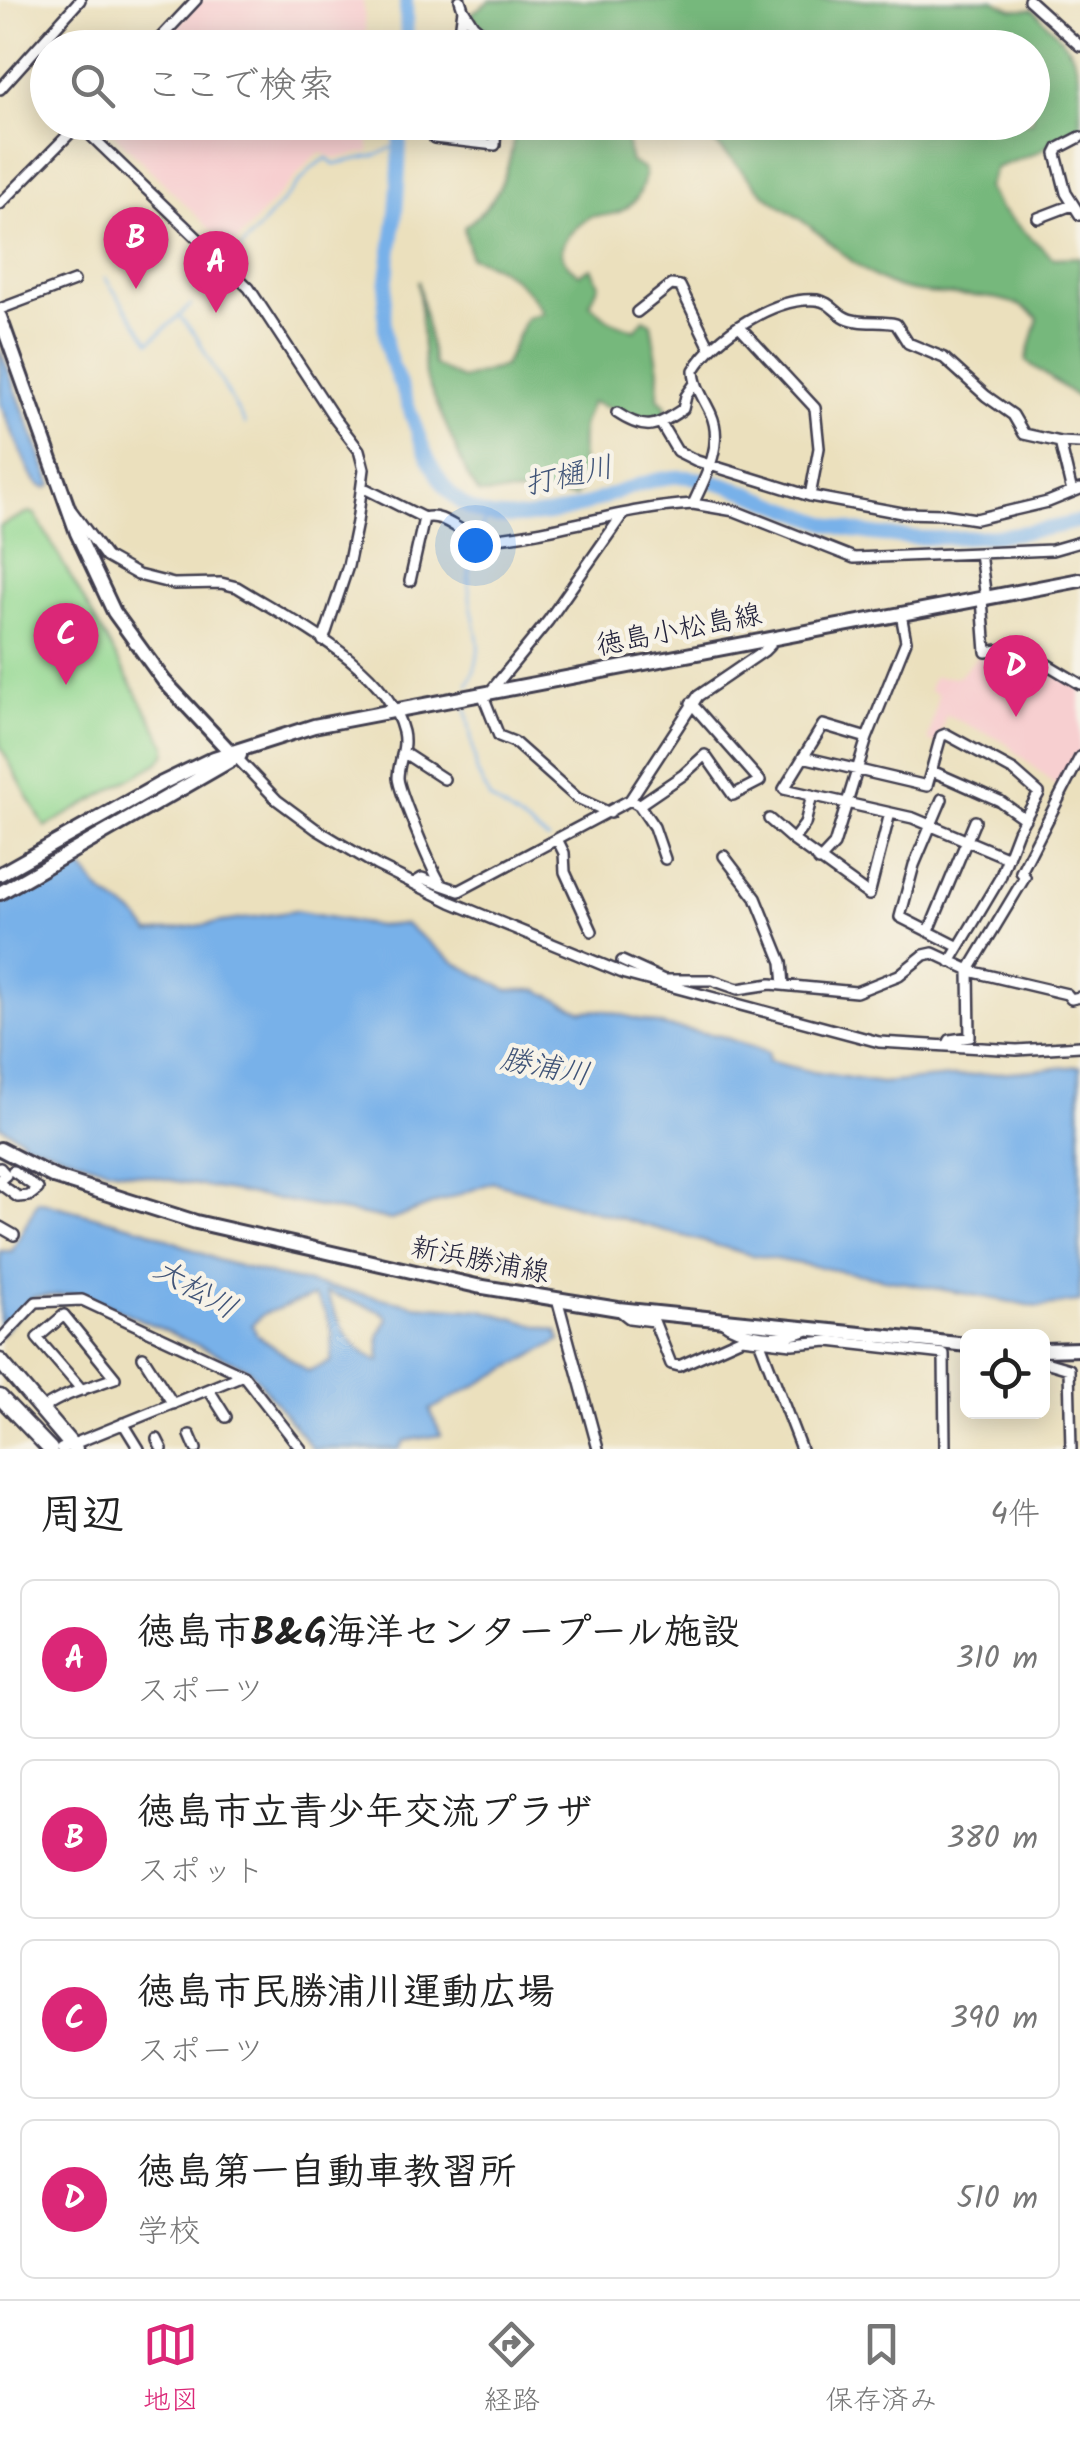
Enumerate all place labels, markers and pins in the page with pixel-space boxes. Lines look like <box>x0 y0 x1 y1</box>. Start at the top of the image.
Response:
pin: B <box>104 206 168 289</box>
pin: A <box>184 230 248 313</box>
pin: C <box>34 602 98 685</box>
pin: D <box>984 634 1048 717</box>

